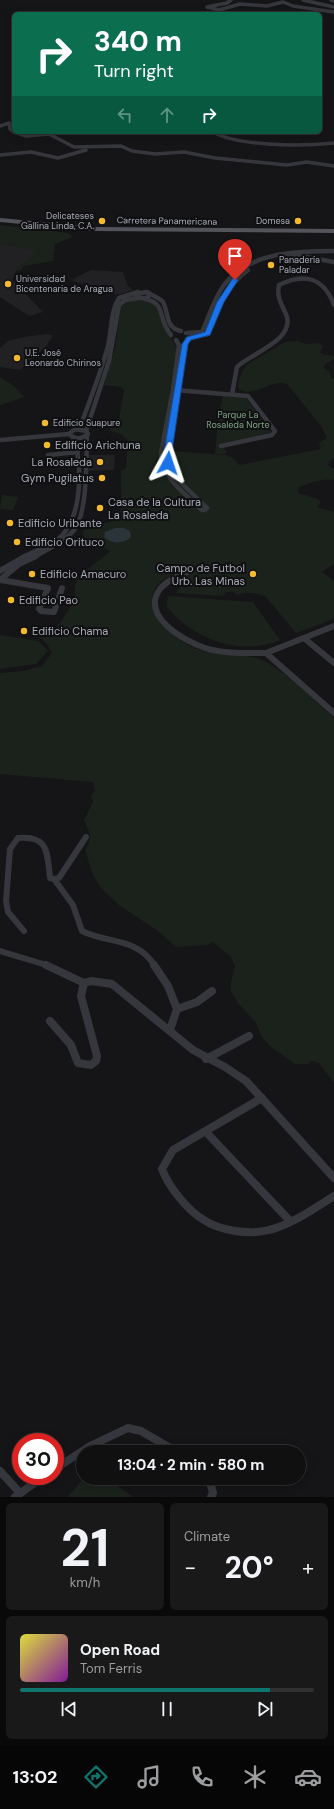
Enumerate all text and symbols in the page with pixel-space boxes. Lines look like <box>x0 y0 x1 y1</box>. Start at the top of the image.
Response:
text: 340 m <box>94 23 182 60</box>
icon: right <box>28 28 80 80</box>
text: Turn right <box>94 59 174 83</box>
icon: left <box>114 104 136 126</box>
icon: ahead <box>156 104 178 126</box>
icon: right <box>198 104 220 126</box>
place label: Delicateses Gallina Linda, C.A. <box>21 210 94 232</box>
street label: Carretera Panamericana <box>117 214 218 228</box>
place label: Domesa <box>256 215 290 227</box>
marker: Delicateses Gallina Linda, C.A. <box>97 216 107 226</box>
marker: Domesa <box>293 216 303 226</box>
pin <box>218 239 252 280</box>
icon: arrive <box>224 245 246 267</box>
place label: Panadería Paladar <box>279 254 320 276</box>
marker: Panadería Paladar <box>266 260 276 270</box>
place label: Universidad Bicentenaria de Aragua <box>16 273 113 295</box>
marker: Universidad Bicentenaria de Aragua <box>3 279 13 289</box>
place label: U.E. José Leonardo Chirinos <box>25 347 101 369</box>
marker: U.E. José Leonardo Chirinos <box>12 353 22 363</box>
park label: Parque La Rosaleda Norte <box>206 409 270 431</box>
place label: Edificio Suapure <box>53 417 120 429</box>
marker: Edificio Suapure <box>40 418 50 428</box>
place label: Edificio Arichuna <box>55 438 141 452</box>
marker: Edificio Arichuna <box>42 440 52 450</box>
position arrow <box>147 442 189 484</box>
place label: La Rosaleda <box>31 455 92 469</box>
marker: La Rosaleda <box>95 457 105 467</box>
place label: Gym Pugilatus <box>21 471 94 485</box>
marker: Gym Pugilatus <box>97 473 107 483</box>
place label: Casa de la Cultura La Rosaleda <box>108 495 201 522</box>
marker: Casa de la Cultura La Rosaleda <box>95 503 105 513</box>
place label: Edificio Uribante <box>18 516 102 530</box>
marker: Edificio Uribante <box>5 518 15 528</box>
place label: Edificio Orituco <box>25 535 104 549</box>
marker: Edificio Orituco <box>12 537 22 547</box>
place label: Campo de Futbol Urb. Las Minas <box>157 561 245 588</box>
place label: Edificio Amacuro <box>40 567 126 581</box>
marker: Edificio Amacuro <box>27 569 37 579</box>
marker: Campo de Futbol Urb. Las Minas <box>248 569 258 579</box>
place label: Edificio Pao <box>19 593 78 607</box>
marker: Edificio Pao <box>6 595 16 605</box>
place label: Edificio Chama <box>32 624 108 638</box>
marker: Edificio Chama <box>19 626 29 636</box>
speed limit sign: 30 <box>12 1433 64 1485</box>
text: 13:04 · 2 min · 580 m <box>118 1455 264 1475</box>
text: 21 <box>61 1514 109 1582</box>
text: Climate <box>184 1528 230 1545</box>
text: 20° <box>224 1548 274 1587</box>
text: − <box>184 1553 196 1582</box>
text: + <box>302 1553 314 1582</box>
text: km/h <box>70 1574 100 1591</box>
text: Open Road <box>80 1640 160 1660</box>
text: Tom Ferris <box>80 1660 142 1677</box>
icon: previous <box>58 1698 80 1720</box>
icon: pause <box>156 1698 178 1720</box>
icon: next <box>254 1698 276 1720</box>
icon: directions <box>82 1763 110 1791</box>
icon: music <box>135 1763 163 1791</box>
icon: phone <box>188 1763 216 1791</box>
icon: climate <box>241 1763 269 1791</box>
icon: car <box>294 1763 322 1791</box>
text: 13:02 <box>12 1765 57 1789</box>

